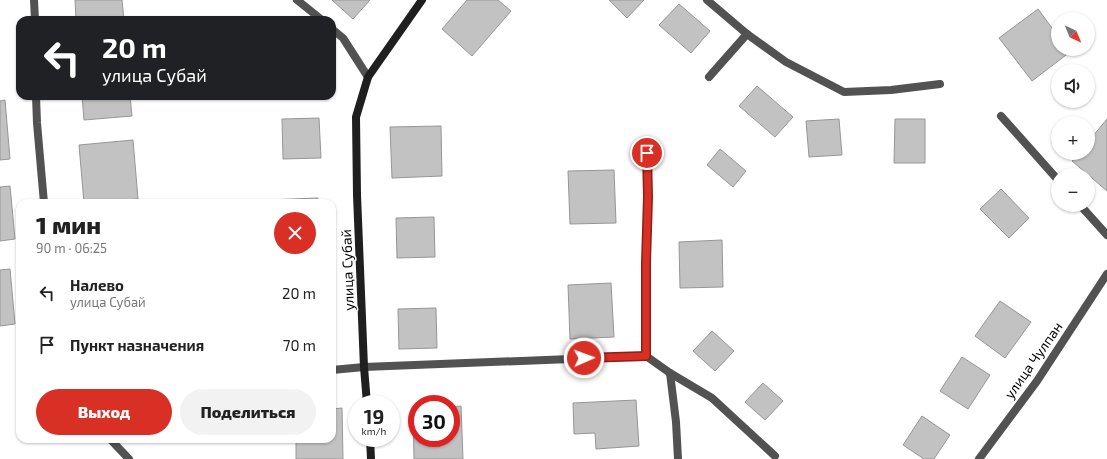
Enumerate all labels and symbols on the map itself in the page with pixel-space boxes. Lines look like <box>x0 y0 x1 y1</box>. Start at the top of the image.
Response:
north arrow <box>1051 12 1095 56</box>
pin <box>630 136 664 170</box>
street label: улица Субай <box>337 229 357 311</box>
street label: улица Чулпан <box>1000 318 1066 402</box>
position arrow <box>563 337 605 379</box>
speed limit sign: 30 <box>408 395 460 447</box>

